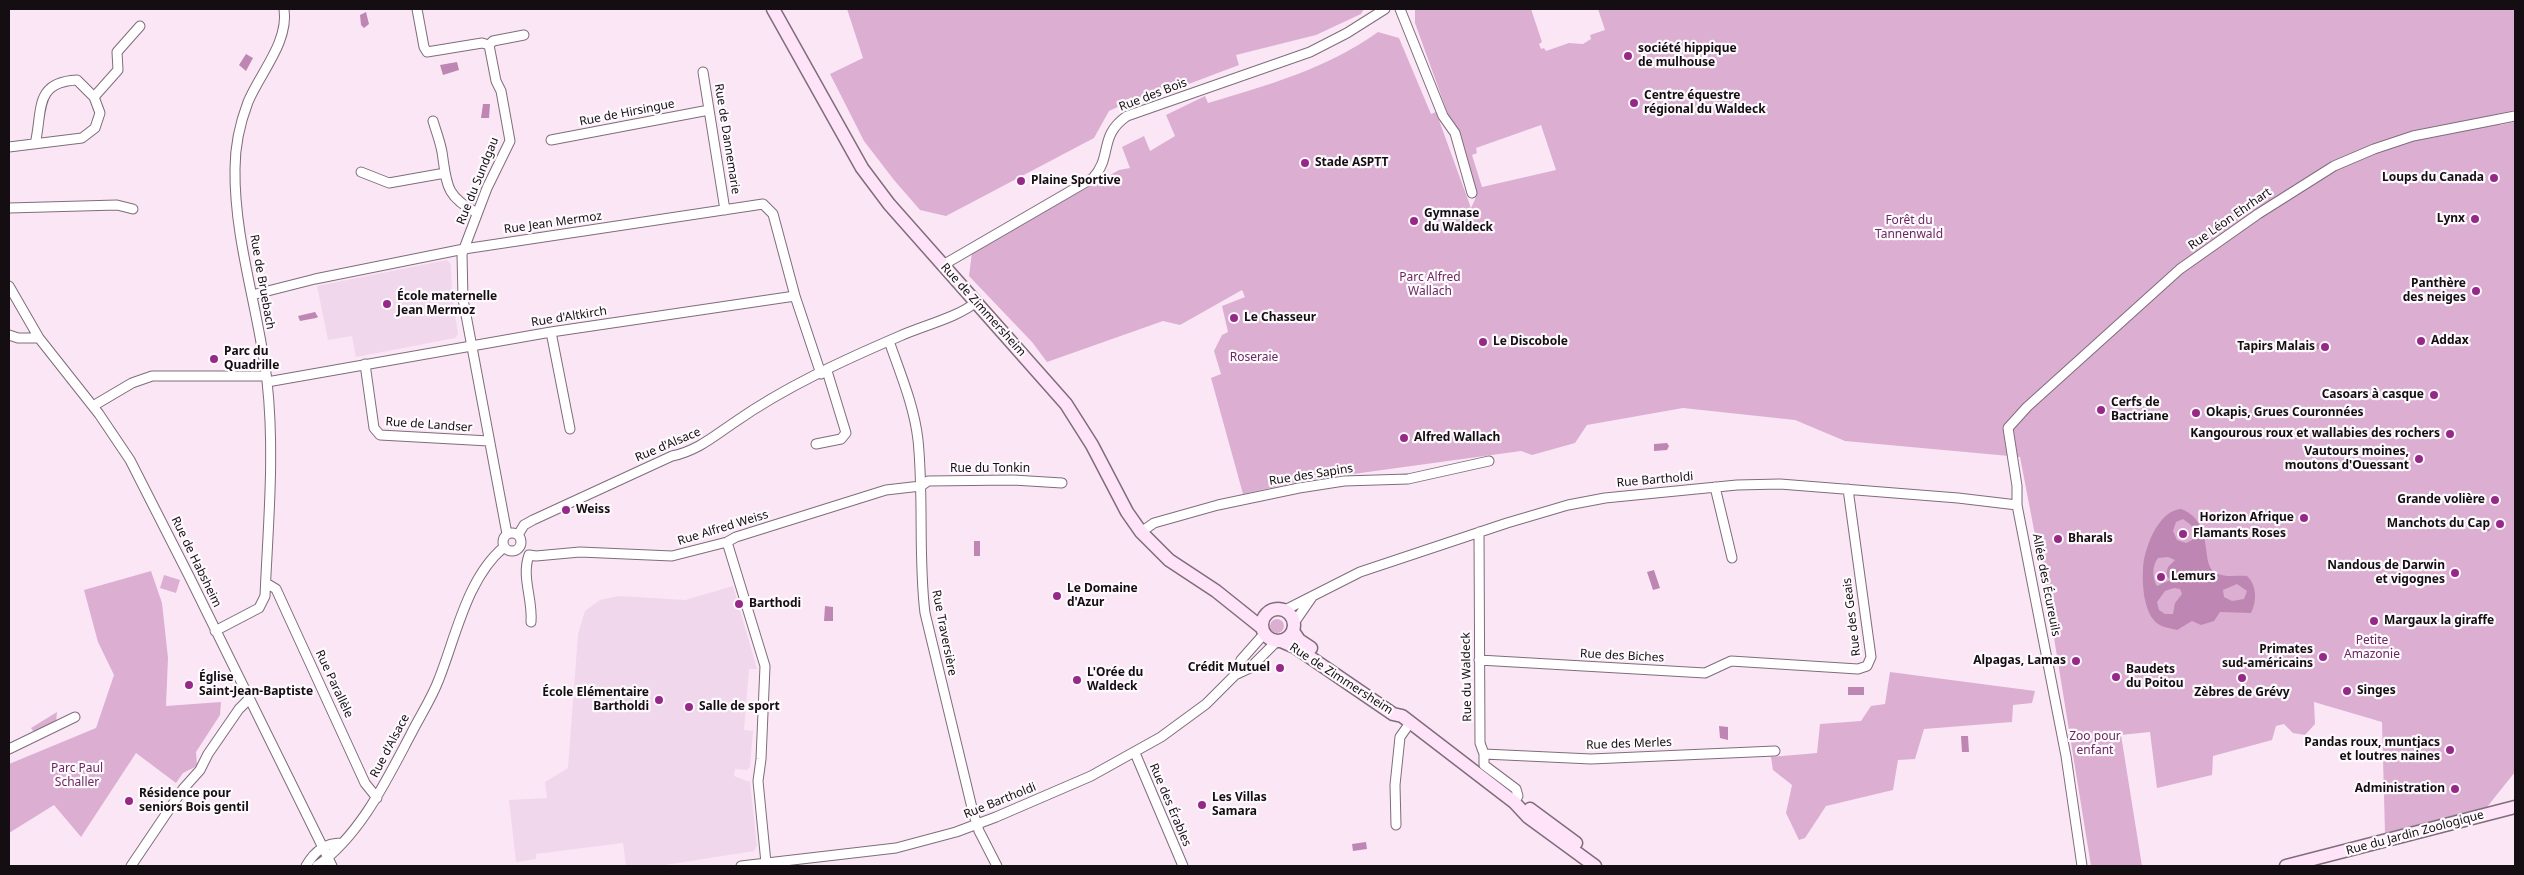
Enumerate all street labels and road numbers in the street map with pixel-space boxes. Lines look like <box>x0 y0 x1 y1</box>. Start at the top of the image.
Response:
street label: Rue des Bois <box>1117 75 1189 115</box>
street label: Rue de Dannemarie <box>711 83 743 195</box>
street label: Rue de Hirsingue <box>578 97 676 129</box>
street label: Rue du Sundgau <box>454 135 502 227</box>
street label: Rue Léon Ehrhart <box>2186 185 2274 253</box>
street label: Rue Jean Mermoz <box>503 209 603 237</box>
street label: Rue de Bruebach <box>247 233 277 331</box>
street label: Rue de Zimmersheim <box>937 260 1029 360</box>
street label: Rue d'Altkirch <box>530 304 608 330</box>
street label: Rue de Landser <box>385 415 473 435</box>
street label: Rue d'Alsace <box>633 425 703 465</box>
street label: Rue des Sapins <box>1268 461 1354 489</box>
street label: Rue du Tonkin <box>950 462 1030 476</box>
street label: Rue Bartholdi <box>1616 469 1694 491</box>
street label: Rue Alfred Weiss <box>676 507 770 549</box>
street label: Rue de Habsheim <box>168 514 224 610</box>
street label: Allée des Écureuils <box>2029 532 2063 638</box>
street label: Rue des Geais <box>1840 577 1864 657</box>
street label: Rue Traversière <box>929 589 959 677</box>
street label: Rue du Waldeck <box>1459 632 1475 722</box>
street label: Rue de Zimmersheim <box>1287 640 1395 718</box>
street label: Rue des Biches <box>1579 647 1665 665</box>
street label: Rue Parallèle <box>312 648 356 720</box>
street label: Rue d'Alsace <box>367 712 413 780</box>
street label: Rue des Merles <box>1586 735 1672 753</box>
street label: Rue des Érables <box>1146 761 1194 849</box>
street label: Rue Bartholdi <box>962 780 1038 822</box>
street label: Rue du Jardin Zoologique <box>2344 808 2486 858</box>

